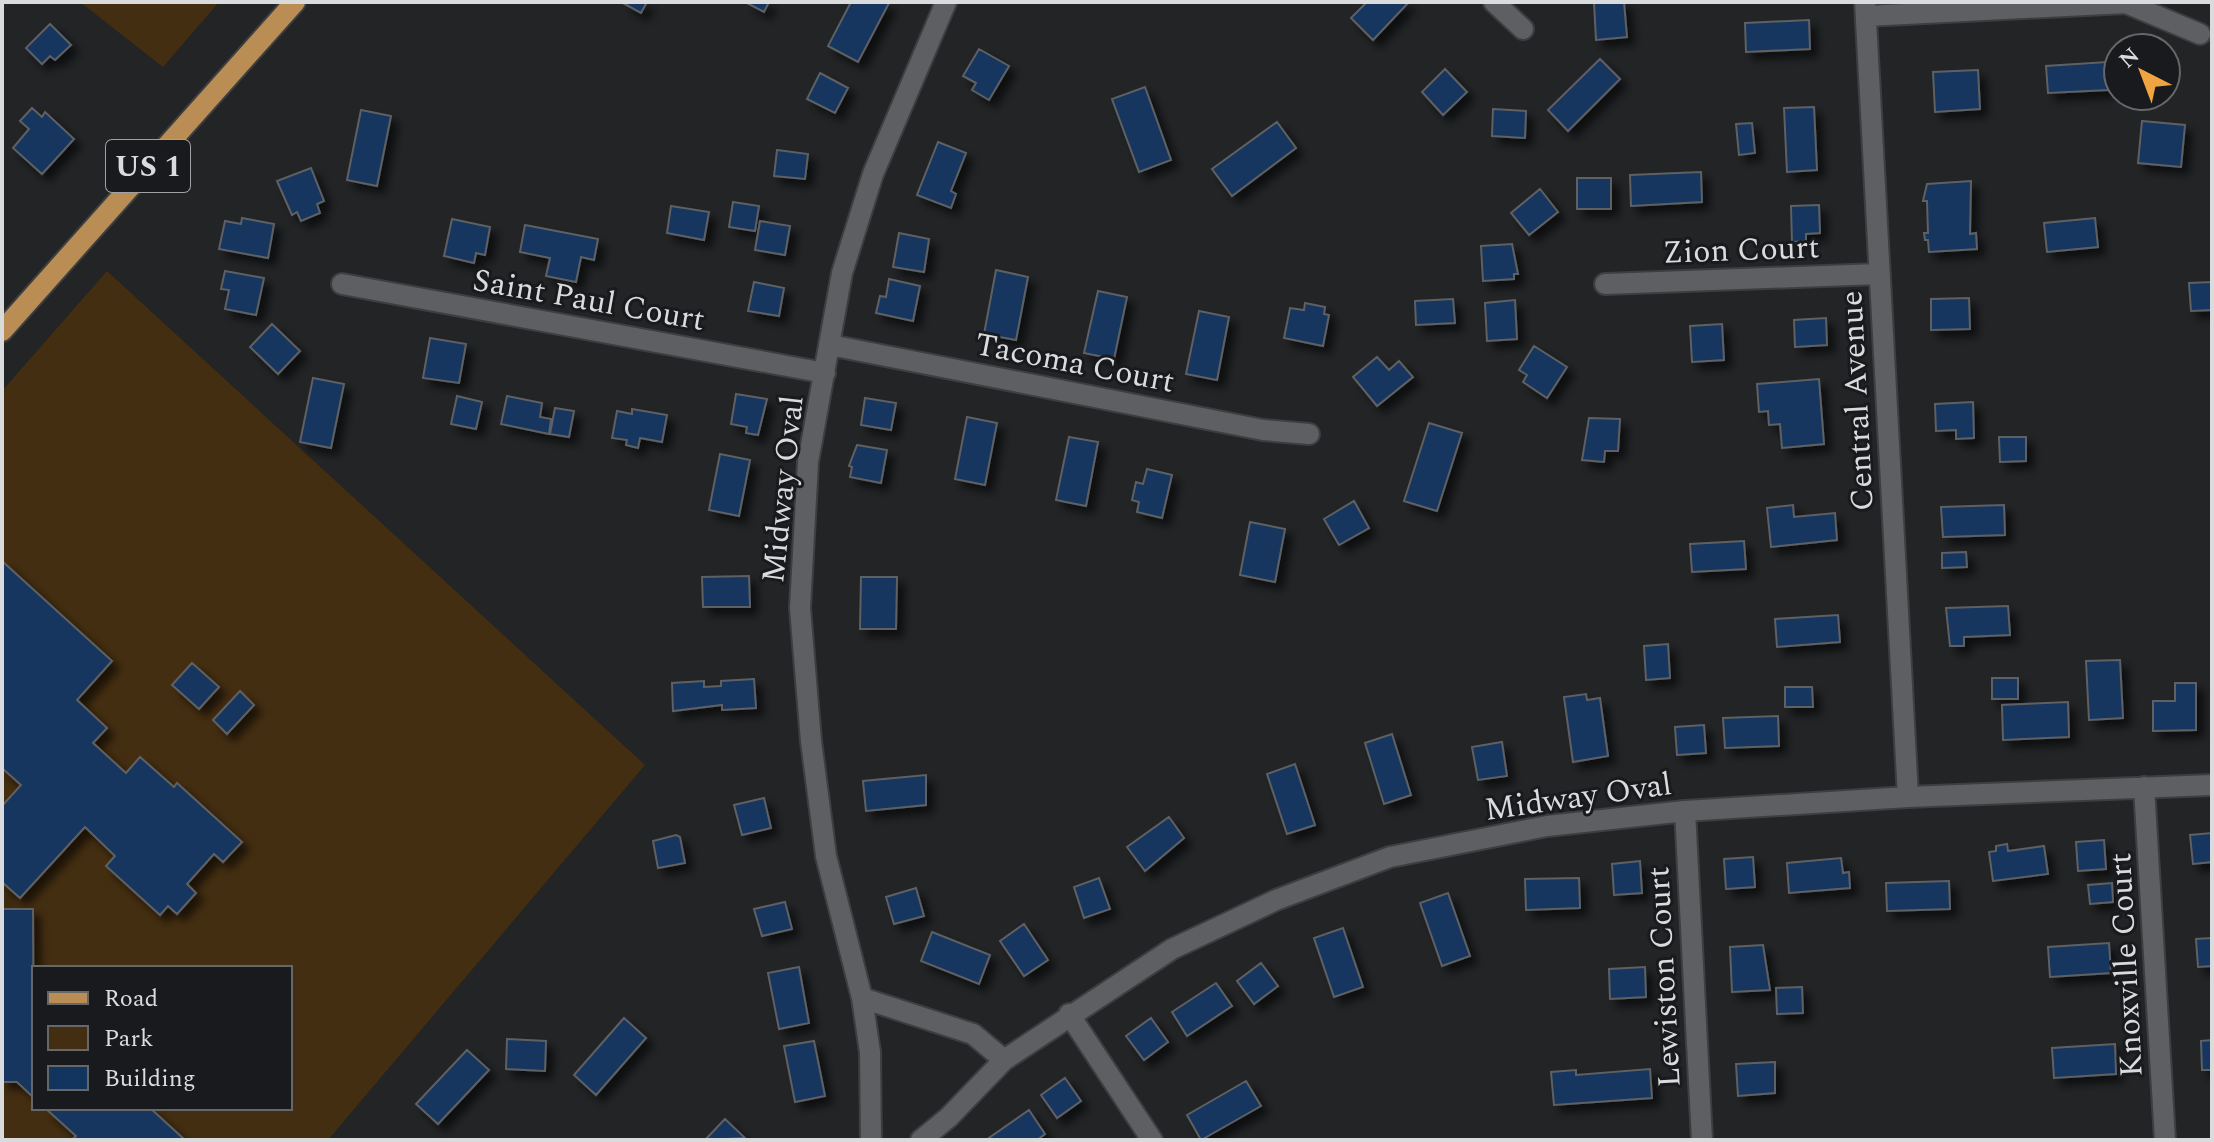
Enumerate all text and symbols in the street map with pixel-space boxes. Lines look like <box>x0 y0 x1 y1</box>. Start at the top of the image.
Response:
north arrow <box>2102 32 2182 112</box>
text: N <box>2112 40 2147 77</box>
road number: US 1 <box>106 140 190 192</box>
street label: Zion Court <box>1662 223 1820 278</box>
street label: Saint Paul Court <box>469 256 708 345</box>
street label: Central Avenue <box>1827 290 1888 512</box>
street label: Tacoma Court <box>971 320 1179 407</box>
street label: Midway Oval <box>749 393 818 585</box>
street label: Midway Oval <box>1482 760 1675 835</box>
street label: Knoxville Court <box>2096 851 2157 1078</box>
street label: Lewiston Court <box>1634 865 1695 1089</box>
legend <box>32 966 292 1110</box>
text: Road <box>104 981 158 1017</box>
text: Park <box>104 1021 154 1057</box>
text: Building <box>104 1061 196 1097</box>

